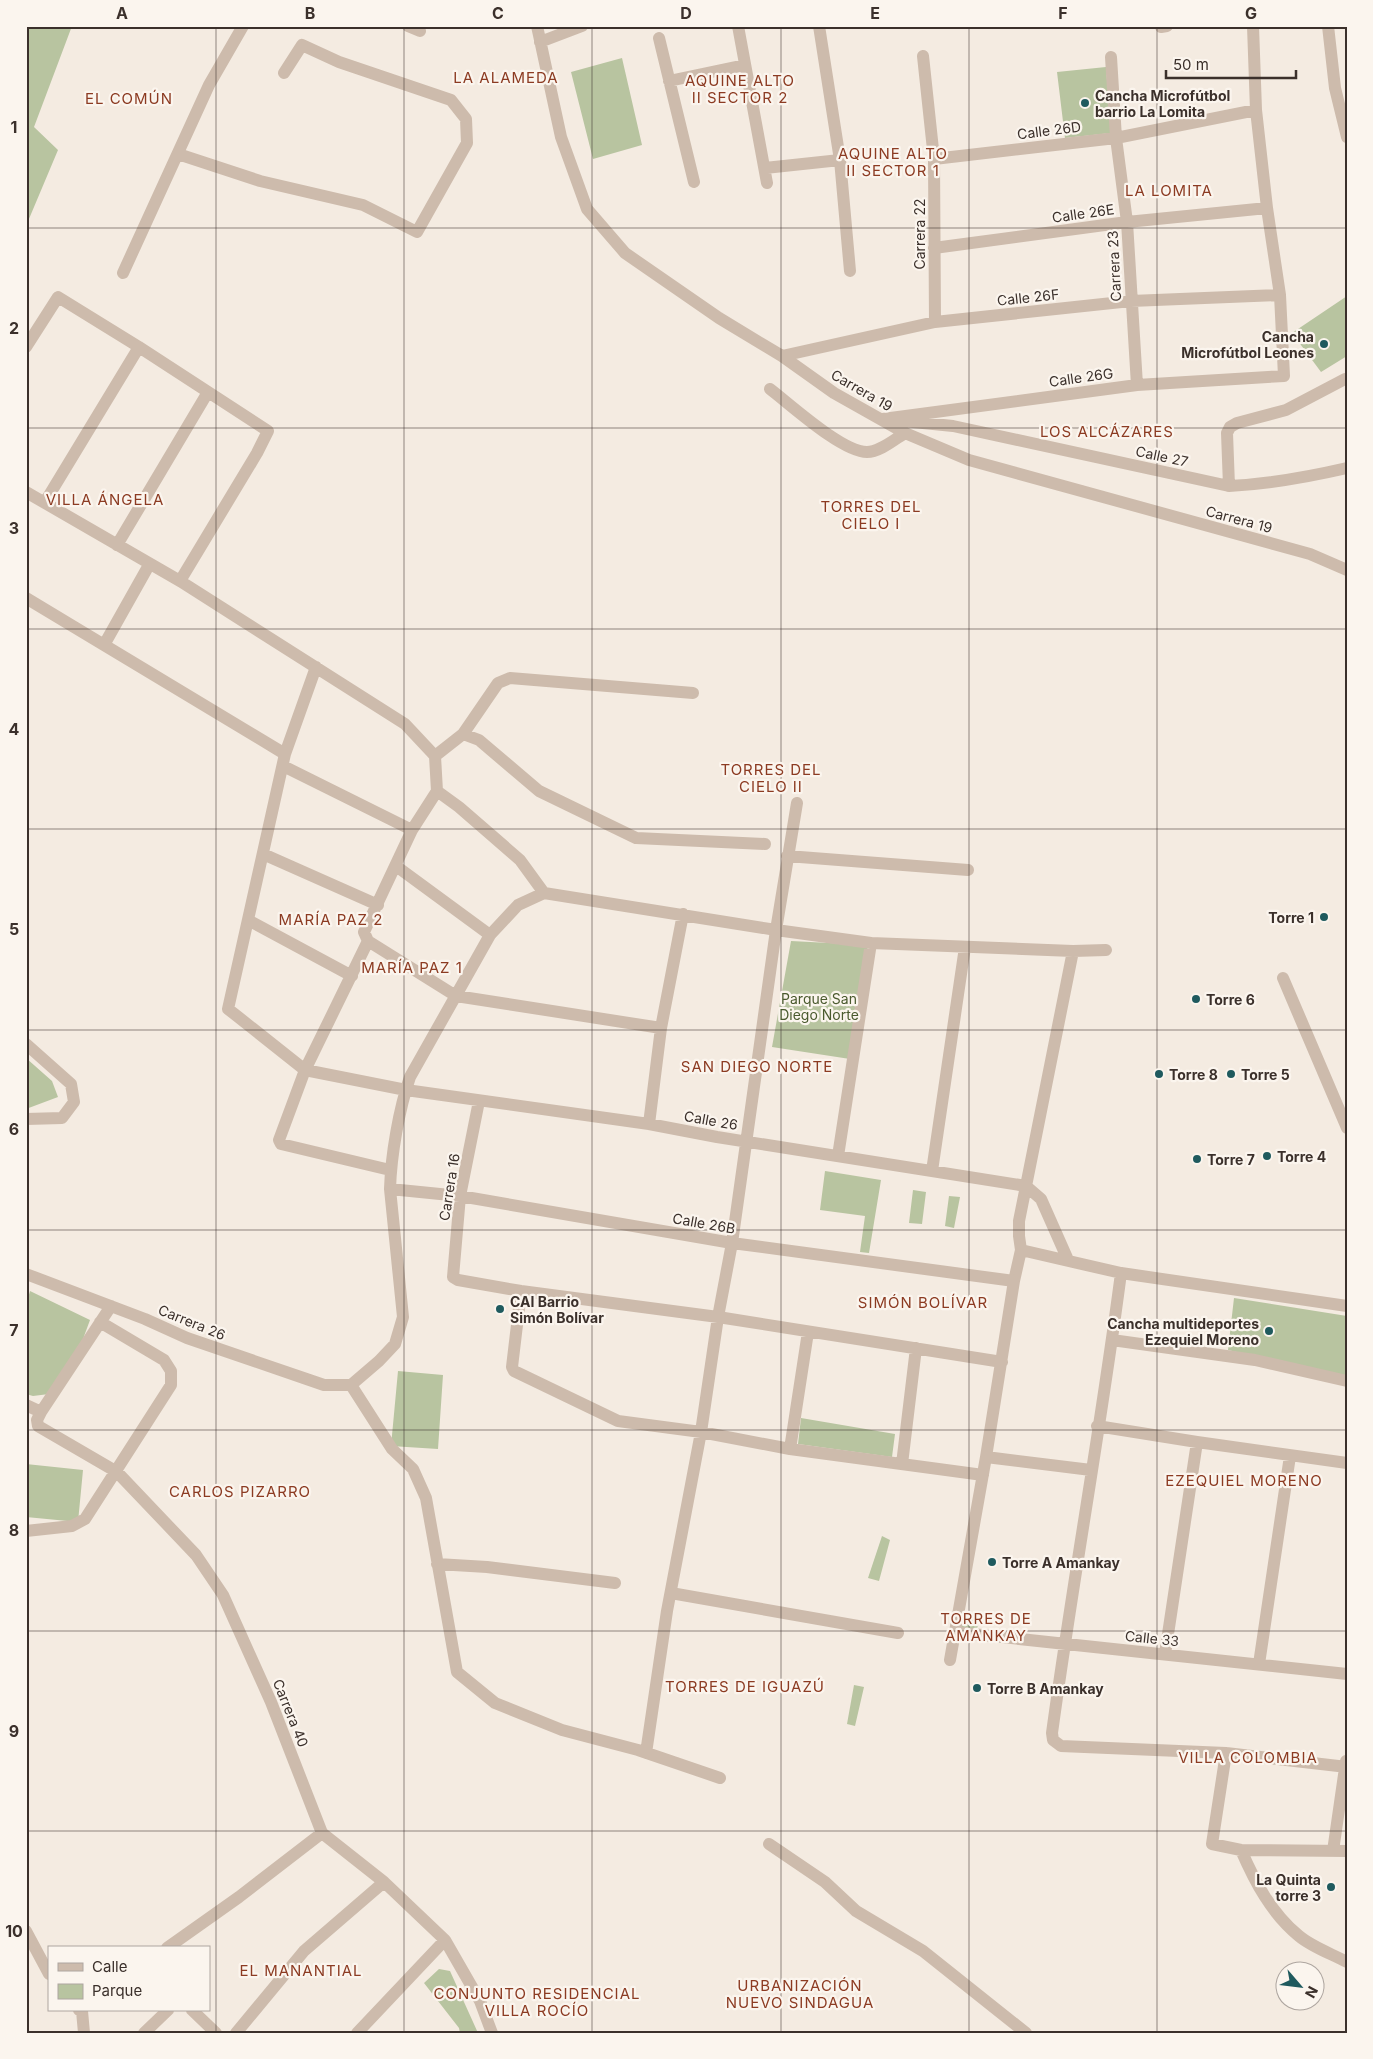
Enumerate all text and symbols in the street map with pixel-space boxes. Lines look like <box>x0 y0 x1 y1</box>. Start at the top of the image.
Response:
text: A <box>116 3 128 23</box>
text: B <box>305 3 315 23</box>
text: C <box>492 3 504 23</box>
text: D <box>680 3 692 23</box>
text: E <box>870 3 880 23</box>
text: F <box>1058 3 1068 23</box>
text: G <box>1245 3 1257 23</box>
scale bar <box>1166 48 1296 80</box>
text: 50 m <box>1173 55 1209 74</box>
district label: LA ALAMEDA <box>453 68 559 87</box>
district label: AQUINE ALTO II SECTOR 2 <box>685 71 795 107</box>
place label: Cancha Microfútbol barrio La Lomita <box>1095 87 1230 120</box>
district label: EL COMÚN <box>85 89 173 108</box>
marker: Cancha Microfútbol barrio La Lomita <box>1079 97 1091 109</box>
text: 1 <box>11 117 17 137</box>
street label: Calle 26D <box>1016 118 1082 142</box>
district label: AQUINE ALTO II SECTOR 1 <box>838 144 948 180</box>
district label: LA LOMITA <box>1125 181 1213 200</box>
street label: Carrera 22 <box>911 199 928 269</box>
street label: Calle 26E <box>1051 200 1115 226</box>
street label: Carrera 23 <box>1104 230 1124 302</box>
street label: Calle 26F <box>996 285 1060 309</box>
text: 2 <box>9 318 19 338</box>
place label: Cancha Microfútbol Leones <box>1181 328 1314 361</box>
marker: Cancha Microfútbol Leones <box>1318 338 1330 350</box>
street label: Calle 26G <box>1048 364 1114 390</box>
street label: Carrera 19 <box>828 366 896 414</box>
district label: LOS ALCÁZARES <box>1040 422 1174 441</box>
street label: Calle 27 <box>1134 442 1190 470</box>
district label: VILLA ÁNGELA <box>46 490 164 509</box>
district label: TORRES DEL CIELO I <box>820 497 922 533</box>
street label: Carrera 19 <box>1204 502 1274 536</box>
text: 3 <box>9 518 19 538</box>
text: 4 <box>9 719 20 739</box>
district label: TORRES DEL CIELO II <box>720 760 822 796</box>
place label: Torre 1 <box>1268 909 1314 926</box>
district label: MARÍA PAZ 2 <box>279 910 383 929</box>
marker: Torre 1 <box>1318 911 1330 923</box>
text: 5 <box>9 919 19 939</box>
district label: MARÍA PAZ 1 <box>361 958 463 977</box>
park label: Parque San Diego Norte <box>779 990 859 1023</box>
place label: Torre 6 <box>1206 991 1255 1008</box>
marker: Torre 6 <box>1190 993 1202 1005</box>
district label: SAN DIEGO NORTE <box>681 1057 833 1076</box>
place label: Torre 8 <box>1169 1066 1218 1083</box>
place label: Torre 5 <box>1241 1066 1290 1083</box>
marker: Torre 8 <box>1153 1068 1165 1080</box>
marker: Torre 5 <box>1225 1068 1237 1080</box>
street label: Calle 26 <box>683 1107 739 1133</box>
text: 6 <box>9 1119 19 1139</box>
place label: Torre 4 <box>1277 1148 1326 1165</box>
marker: Torre 4 <box>1261 1150 1273 1162</box>
place label: Torre 7 <box>1207 1151 1255 1168</box>
street label: Carrera 16 <box>435 1152 463 1222</box>
marker: Torre 7 <box>1191 1153 1203 1165</box>
street label: Calle 26B <box>671 1209 737 1237</box>
place label: CAI Barrio Simón Bolívar <box>510 1293 604 1326</box>
district label: SIMÓN BOLÍVAR <box>858 1293 988 1312</box>
street label: Carrera 26 <box>156 1301 228 1343</box>
marker: CAI Barrio Simón Bolívar <box>494 1303 506 1315</box>
place label: Cancha multideportes Ezequiel Moreno <box>1107 1315 1259 1348</box>
text: 7 <box>9 1320 19 1340</box>
marker: Cancha multideportes Ezequiel Moreno <box>1263 1325 1275 1337</box>
district label: EZEQUIEL MORENO <box>1165 1471 1323 1490</box>
district label: CARLOS PIZARRO <box>169 1482 311 1501</box>
text: 8 <box>9 1520 19 1540</box>
place label: Torre A Amankay <box>1002 1554 1121 1571</box>
marker: Torre A Amankay <box>986 1556 998 1568</box>
district label: TORRES DE AMANKAY <box>940 1609 1032 1645</box>
street label: Calle 33 <box>1124 1627 1180 1649</box>
street label: Carrera 40 <box>270 1677 312 1749</box>
district label: TORRES DE IGUAZÚ <box>665 1677 825 1696</box>
place label: Torre B Amankay <box>987 1680 1104 1697</box>
marker: Torre B Amankay <box>971 1682 983 1694</box>
text: 9 <box>9 1721 19 1741</box>
district label: VILLA COLOMBIA <box>1178 1748 1318 1767</box>
place label: La Quinta torre 3 <box>1256 1871 1321 1904</box>
marker: La Quinta torre 3 <box>1325 1881 1337 1893</box>
text: 10 <box>5 1921 23 1941</box>
legend <box>48 1946 210 2012</box>
text: Calle <box>92 1957 127 1976</box>
district label: EL MANANTIAL <box>239 1961 363 1980</box>
north arrow <box>1276 1962 1326 2012</box>
district label: URBANIZACIÓN NUEVO SINDAGUA <box>726 1976 874 2012</box>
text: Parque <box>92 1981 142 2000</box>
district label: CONJUNTO RESIDENCIAL VILLA ROCÍO <box>434 1984 640 2020</box>
text: N <box>1302 1984 1322 2001</box>

